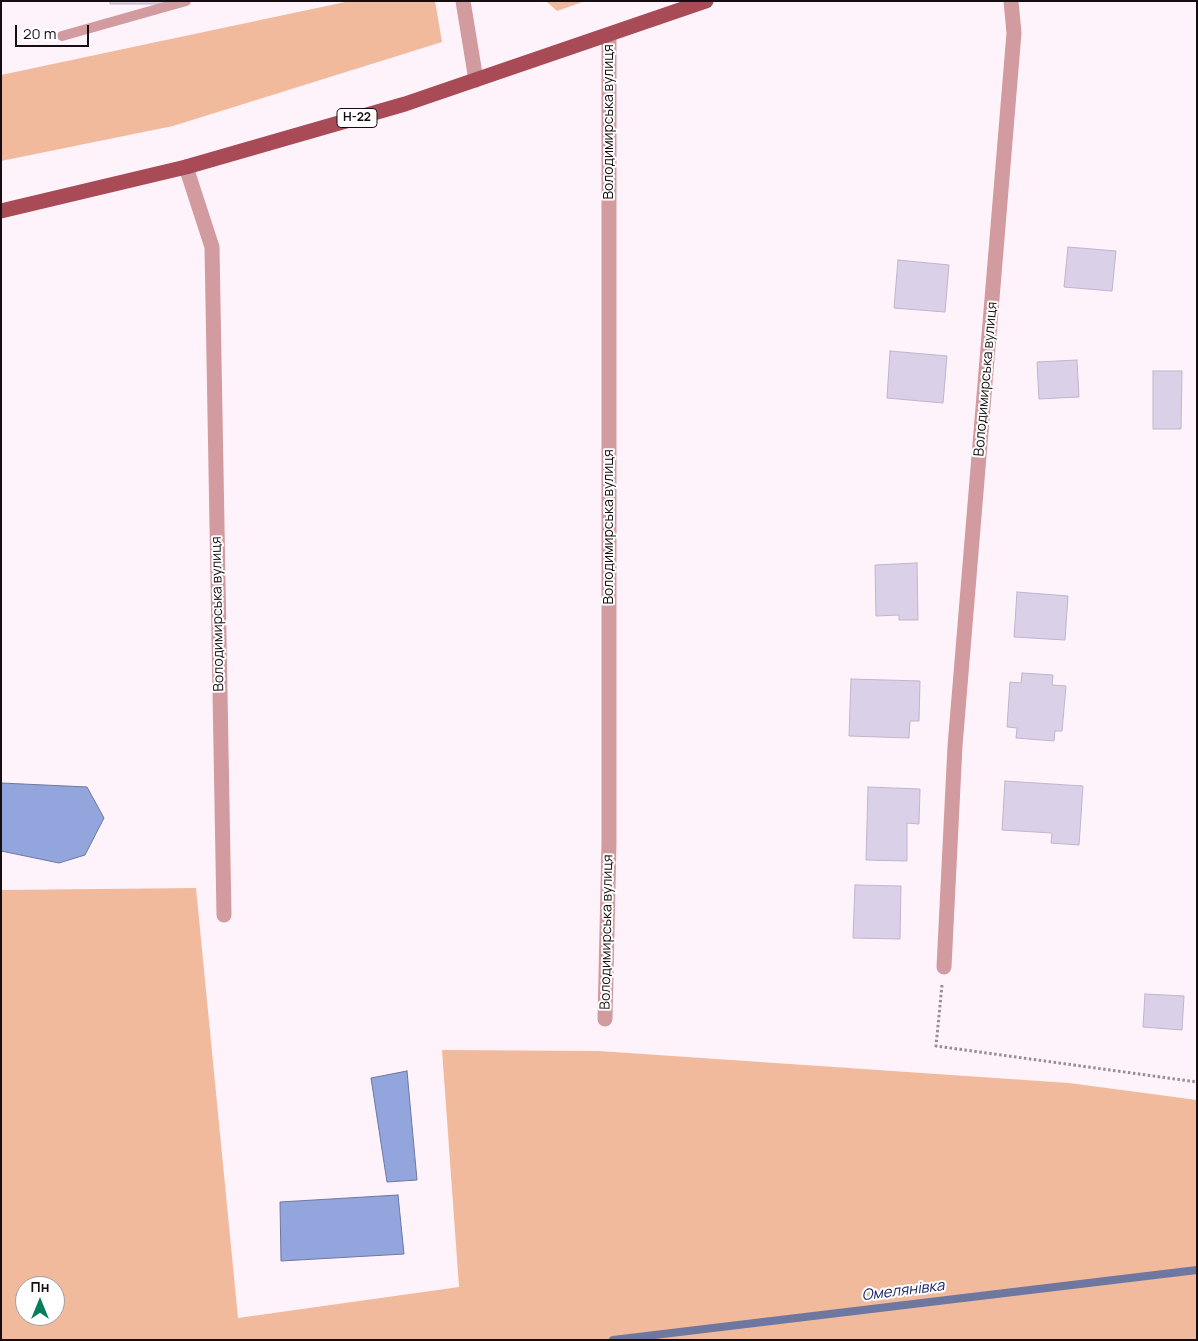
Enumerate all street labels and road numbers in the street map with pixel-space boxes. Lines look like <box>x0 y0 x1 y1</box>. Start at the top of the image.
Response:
street label: Володимирська вулиця <box>601 44 617 200</box>
road number: Н-22 <box>337 109 377 128</box>
street label: Володимирська вулиця <box>971 301 1001 457</box>
street label: Володимирська вулиця <box>601 449 617 605</box>
street label: Володимирська вулиця <box>208 536 228 692</box>
street label: Володимирська вулиця <box>597 854 617 1010</box>

